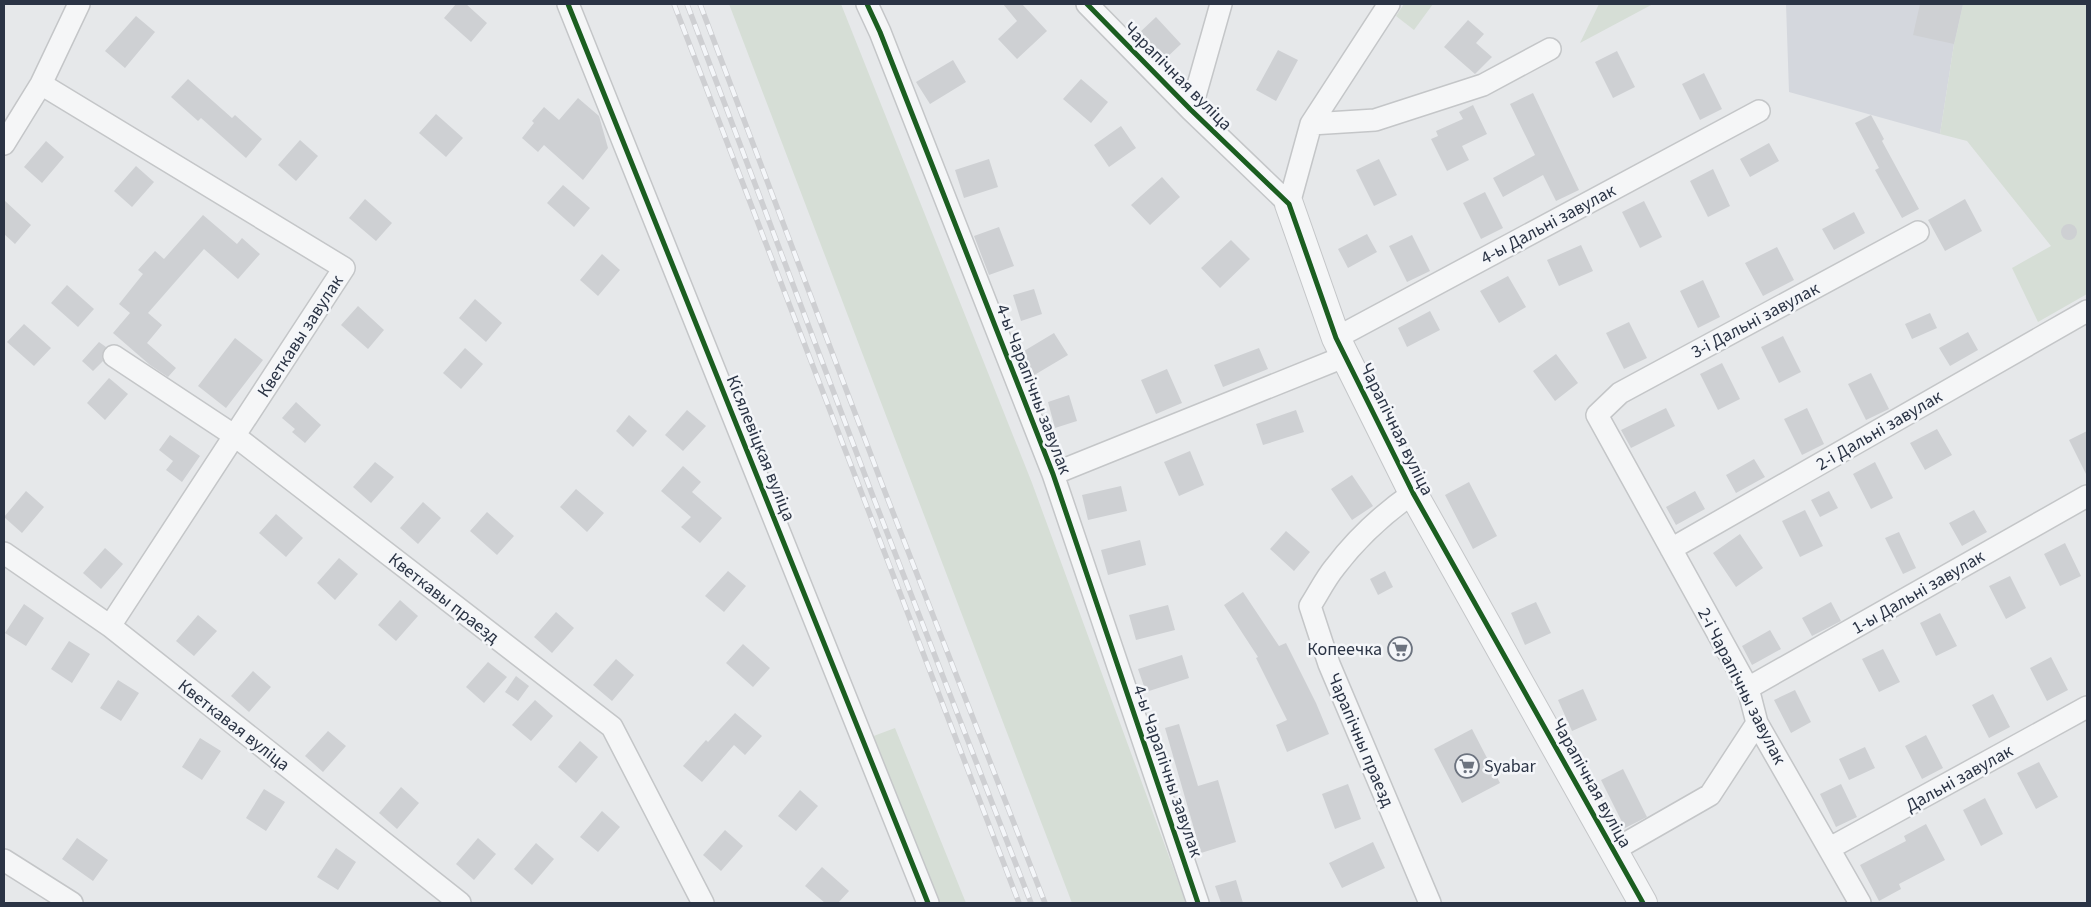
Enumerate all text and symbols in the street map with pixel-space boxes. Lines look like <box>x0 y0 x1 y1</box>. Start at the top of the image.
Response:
street label: Чарапічная вуліца <box>1118 16 1238 136</box>
street label: 4-ы Дальні завулак <box>1476 178 1620 271</box>
street label: Кветкавы завулак <box>251 270 349 402</box>
street label: 3-і Дальні завулак <box>1687 276 1824 365</box>
street label: 4-ы Чарапічны завулак <box>990 300 1078 478</box>
street label: Чарапічная вуліца <box>1354 359 1440 500</box>
street label: Кісялевіцкая вуліца <box>720 371 801 525</box>
street label: 2-і Дальні завулак <box>1812 384 1947 477</box>
street label: 1-ы Дальні завулак <box>1847 544 1989 641</box>
street label: Кветкавы праезд <box>383 547 505 650</box>
street label: 2-і Чарапічны завулак <box>1691 604 1792 769</box>
supermarket icon: Копеечка <box>1387 636 1413 662</box>
place label: Копеечка <box>1307 637 1382 662</box>
street label: Чарапічны праезд <box>1321 669 1400 812</box>
street label: Кветкавая вуліца <box>172 674 295 777</box>
street label: 4-ы Чарапічны завулак <box>1126 682 1209 861</box>
street label: Чарапічная вуліца <box>1546 714 1638 853</box>
street label: Дальні завулак <box>1901 739 2018 818</box>
supermarket icon: Syabar <box>1454 753 1480 779</box>
place label: Syabar <box>1484 754 1537 779</box>

